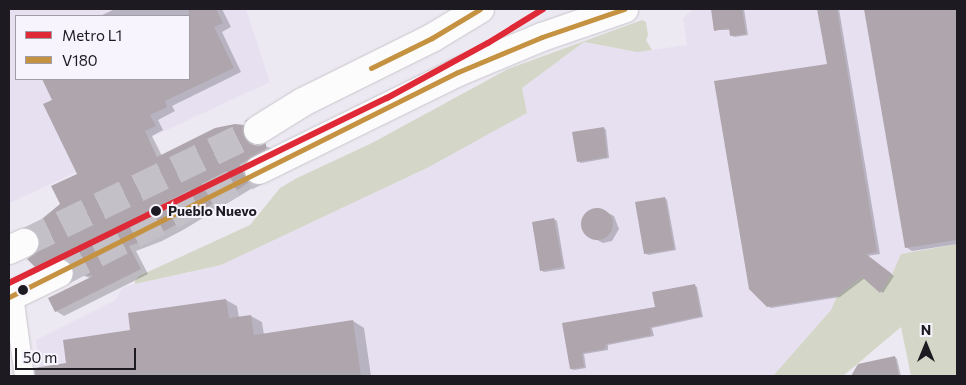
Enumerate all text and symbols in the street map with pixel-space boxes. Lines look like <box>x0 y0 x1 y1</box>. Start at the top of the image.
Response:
legend <box>15 15 190 80</box>
text: Metro L1 <box>62 26 122 44</box>
text: V180 <box>62 51 98 69</box>
marker: Pueblo Nuevo <box>148 203 164 219</box>
place label: Pueblo Nuevo <box>168 203 257 219</box>
unlabelled marker <box>18 285 28 295</box>
north arrow <box>901 320 951 370</box>
text: N <box>921 321 931 338</box>
scale bar <box>18 338 139 370</box>
text: 50 m <box>23 348 57 366</box>

